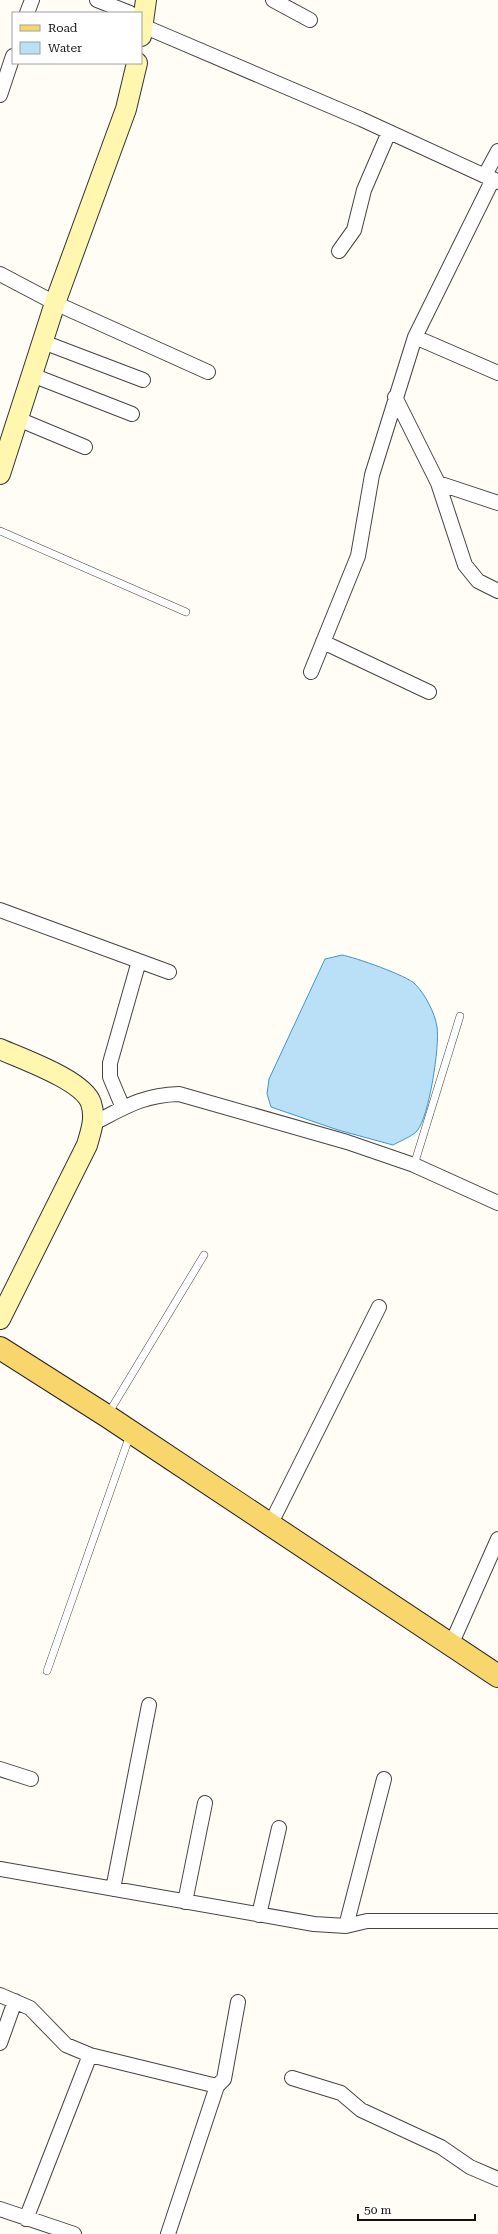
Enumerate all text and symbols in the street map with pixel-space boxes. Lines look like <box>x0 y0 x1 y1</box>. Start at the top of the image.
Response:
legend <box>12 12 142 64</box>
text: Road <box>48 21 78 35</box>
text: Water <box>48 41 82 55</box>
scale bar <box>358 2196 475 2222</box>
text: 50 m <box>364 2203 391 2217</box>

